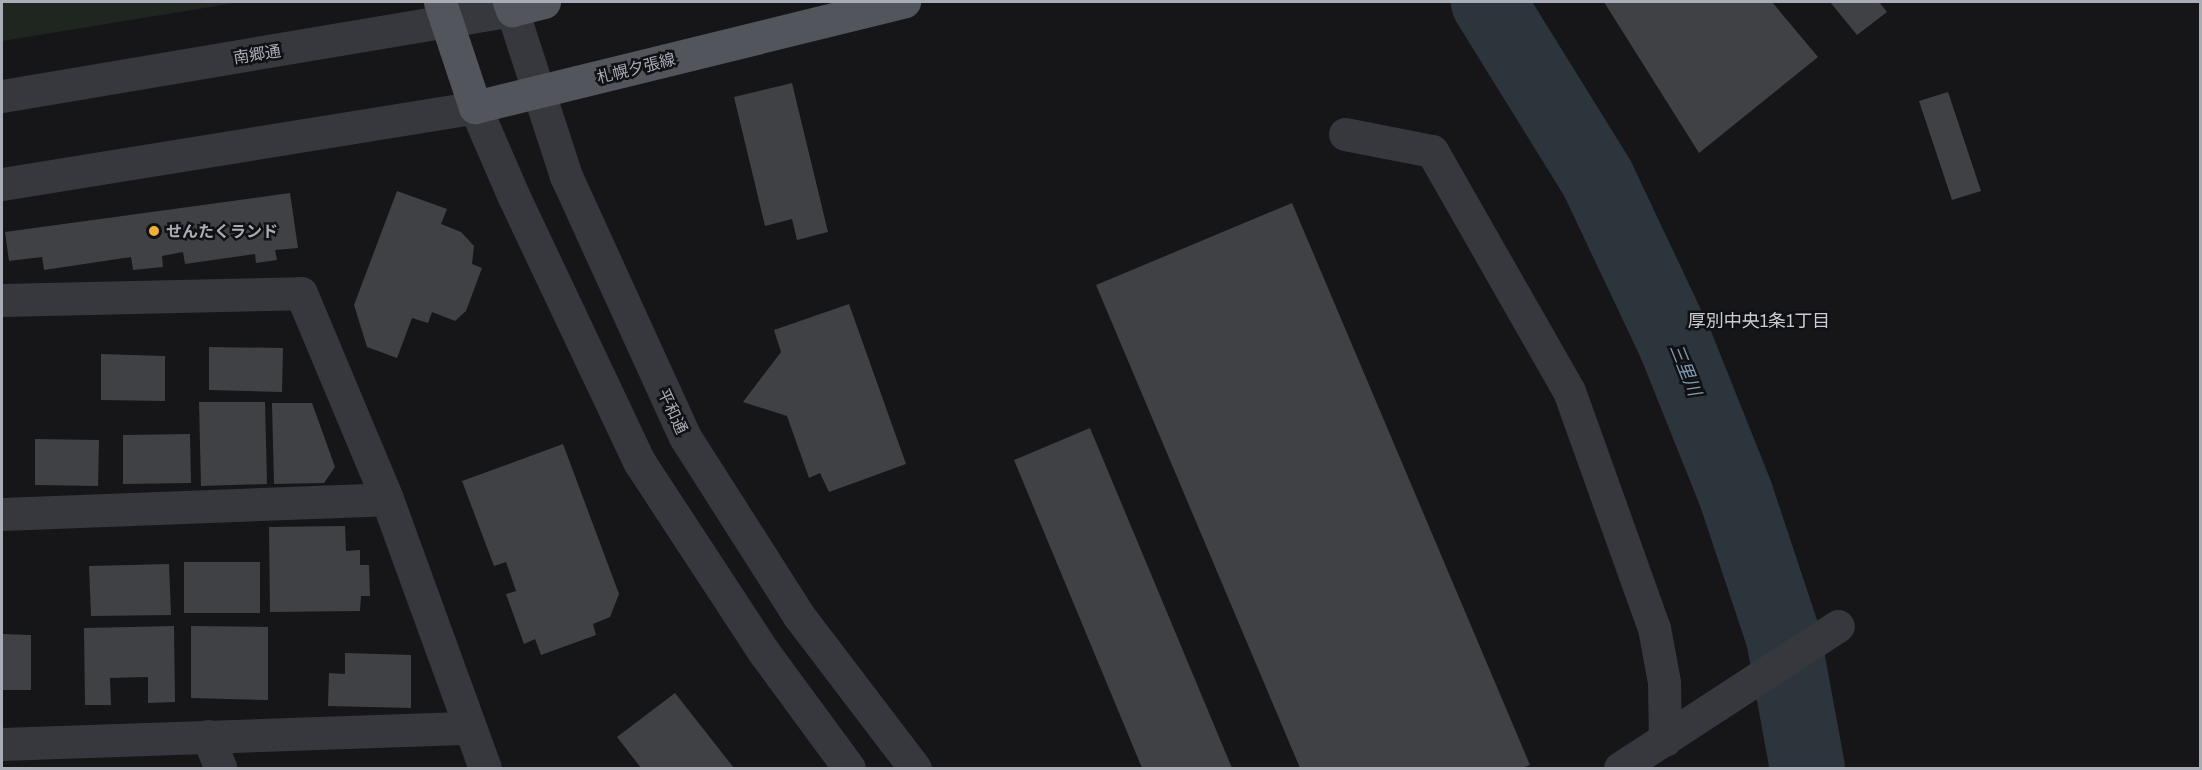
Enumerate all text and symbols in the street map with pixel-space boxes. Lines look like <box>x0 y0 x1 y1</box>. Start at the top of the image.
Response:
street label: 南郷通 <box>232 41 282 67</box>
street label: 札幌夕張線 <box>595 49 677 87</box>
place label: せんたくランド <box>166 221 278 241</box>
marker: せんたくランド <box>147 224 161 238</box>
district label: 厚別中央1条1丁目 <box>1688 310 1830 332</box>
water label: 三里川 <box>1665 341 1705 399</box>
street label: 平和通 <box>654 385 692 437</box>

